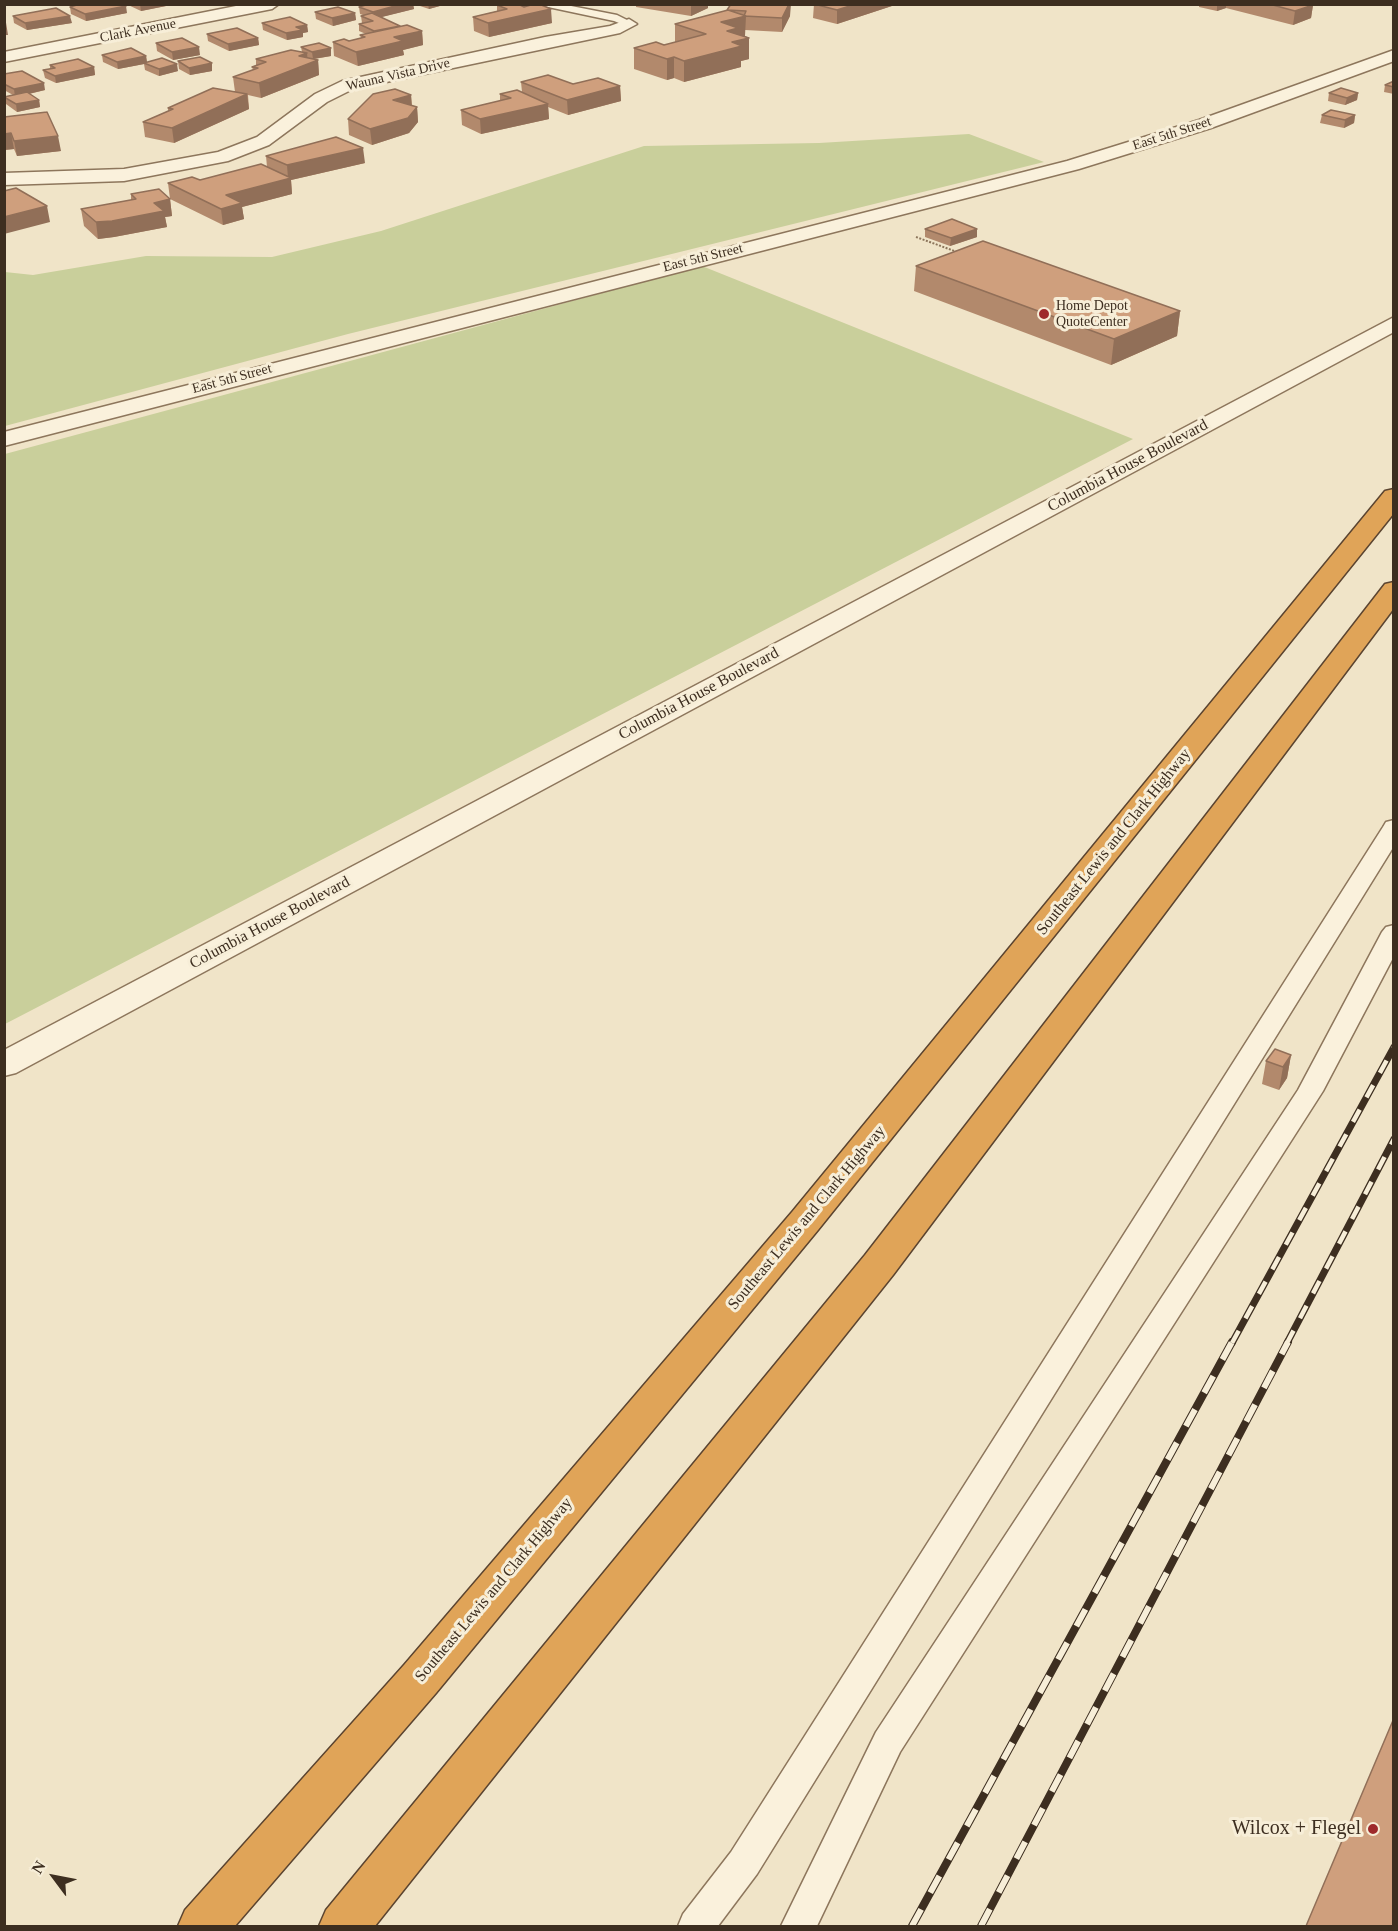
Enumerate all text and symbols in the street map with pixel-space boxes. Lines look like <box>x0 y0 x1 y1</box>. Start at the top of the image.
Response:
street label: Clark Avenue <box>99 15 177 47</box>
street label: Wauna Vista Drive <box>344 55 452 95</box>
street label: East 5th Street <box>1131 113 1213 155</box>
street label: East 5th Street <box>661 240 745 276</box>
place label: Home Depot QuoteCenter <box>1056 298 1128 330</box>
marker: Home Depot QuoteCenter <box>1037 307 1051 321</box>
street label: East 5th Street <box>190 360 274 398</box>
street label: Columbia House Boulevard <box>1045 416 1211 516</box>
street label: Columbia House Boulevard <box>616 644 782 744</box>
street label: Southeast Lewis and Clark Highway <box>1033 745 1195 939</box>
street label: Columbia House Boulevard <box>187 873 353 973</box>
street label: Southeast Lewis and Clark Highway <box>724 1122 890 1314</box>
street label: Southeast Lewis and Clark Highway <box>411 1494 577 1686</box>
place label: Wilcox + Flegel <box>1232 1817 1361 1841</box>
marker: Wilcox + Flegel <box>1366 1822 1380 1836</box>
north arrow <box>24 1847 84 1907</box>
text: N <box>28 1858 49 1877</box>

